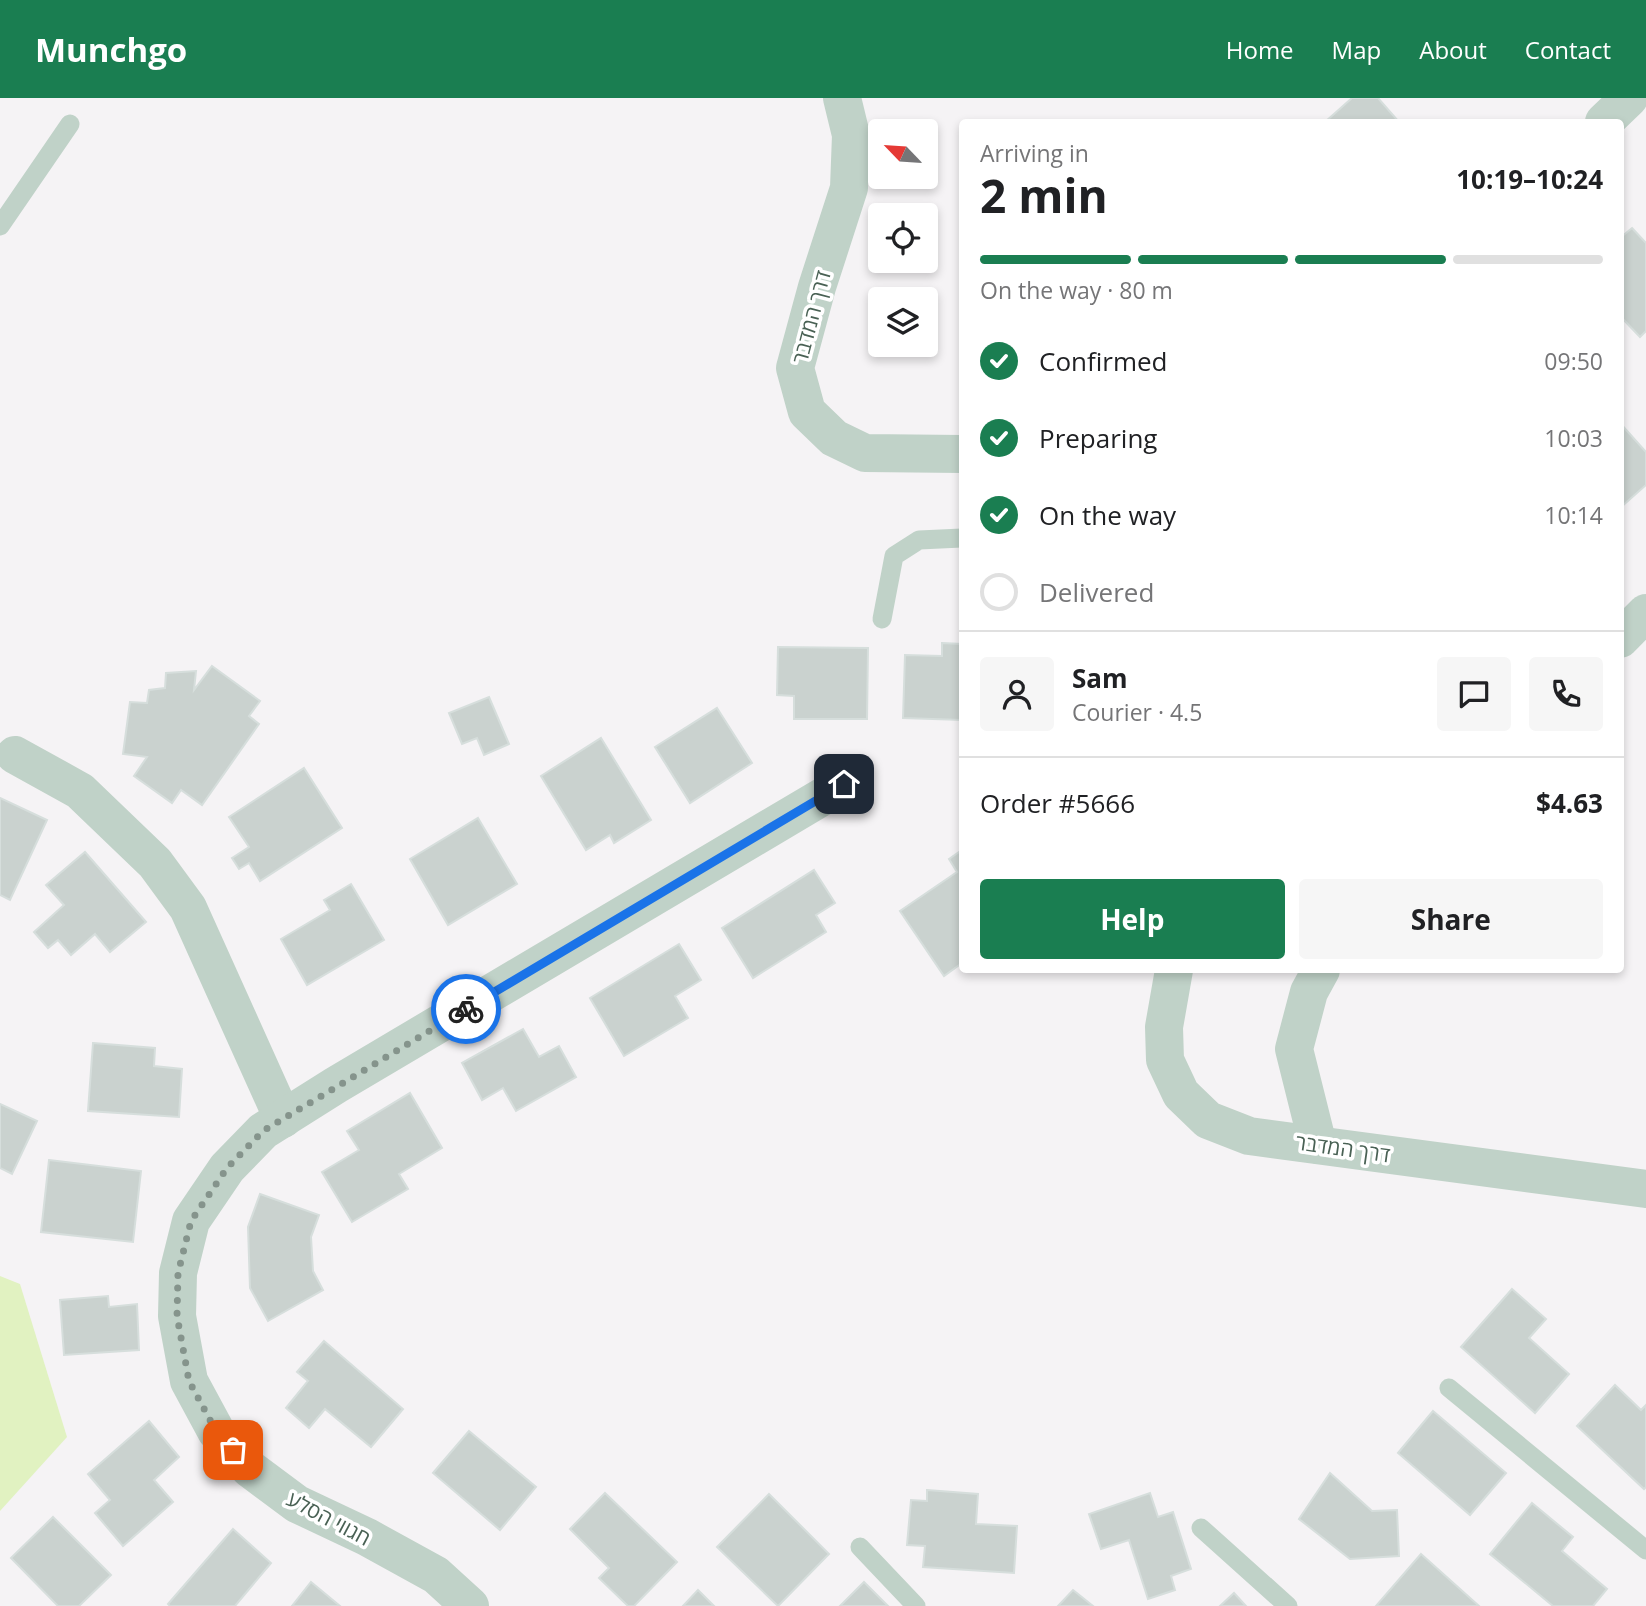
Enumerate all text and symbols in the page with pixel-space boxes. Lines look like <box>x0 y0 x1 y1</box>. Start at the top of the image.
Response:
text: Munchgo <box>35 27 187 72</box>
text: Home <box>1226 33 1294 66</box>
text: Map <box>1332 33 1381 66</box>
text: About <box>1419 33 1487 66</box>
text: Contact <box>1525 33 1611 66</box>
north arrow <box>868 119 938 189</box>
map controls <box>868 119 938 357</box>
text: Arriving in <box>980 137 1089 169</box>
text: 10:19–10:24 <box>1456 161 1603 197</box>
text: 2 min <box>980 164 1108 226</box>
button: locate <box>868 203 938 273</box>
street label: דרך המדבר <box>785 267 837 367</box>
text: On the way · 80 m <box>980 274 1173 306</box>
button: layers <box>868 287 938 357</box>
icon: check <box>980 342 1018 380</box>
text: Confirmed <box>1039 343 1167 379</box>
text: 09:50 <box>1544 345 1603 377</box>
icon: check <box>980 419 1018 457</box>
text: Preparing <box>1039 420 1157 456</box>
text: 10:03 <box>1544 422 1603 454</box>
icon: check <box>980 496 1018 534</box>
text: On the way <box>1039 497 1176 533</box>
text: 10:14 <box>1544 499 1603 531</box>
text: Delivered <box>1039 574 1154 610</box>
button: person <box>980 657 1054 731</box>
button: chat <box>1437 657 1511 731</box>
button: phone <box>1529 657 1603 731</box>
text: Sam <box>1072 660 1128 696</box>
text: Courier · 4.5 <box>1072 696 1202 728</box>
pin <box>814 754 874 814</box>
icon: home <box>825 765 863 803</box>
text: Order #5666 <box>980 785 1135 821</box>
text: $4.63 <box>1536 785 1603 821</box>
button: Help <box>980 879 1285 959</box>
button: Share <box>1299 879 1603 959</box>
courier <box>431 974 501 1044</box>
icon: bike <box>447 990 485 1028</box>
street label: דרך המדבר <box>1294 1128 1392 1169</box>
pin <box>203 1420 263 1480</box>
icon: bag <box>214 1431 252 1469</box>
street label: חגווי הסלע <box>282 1484 376 1552</box>

